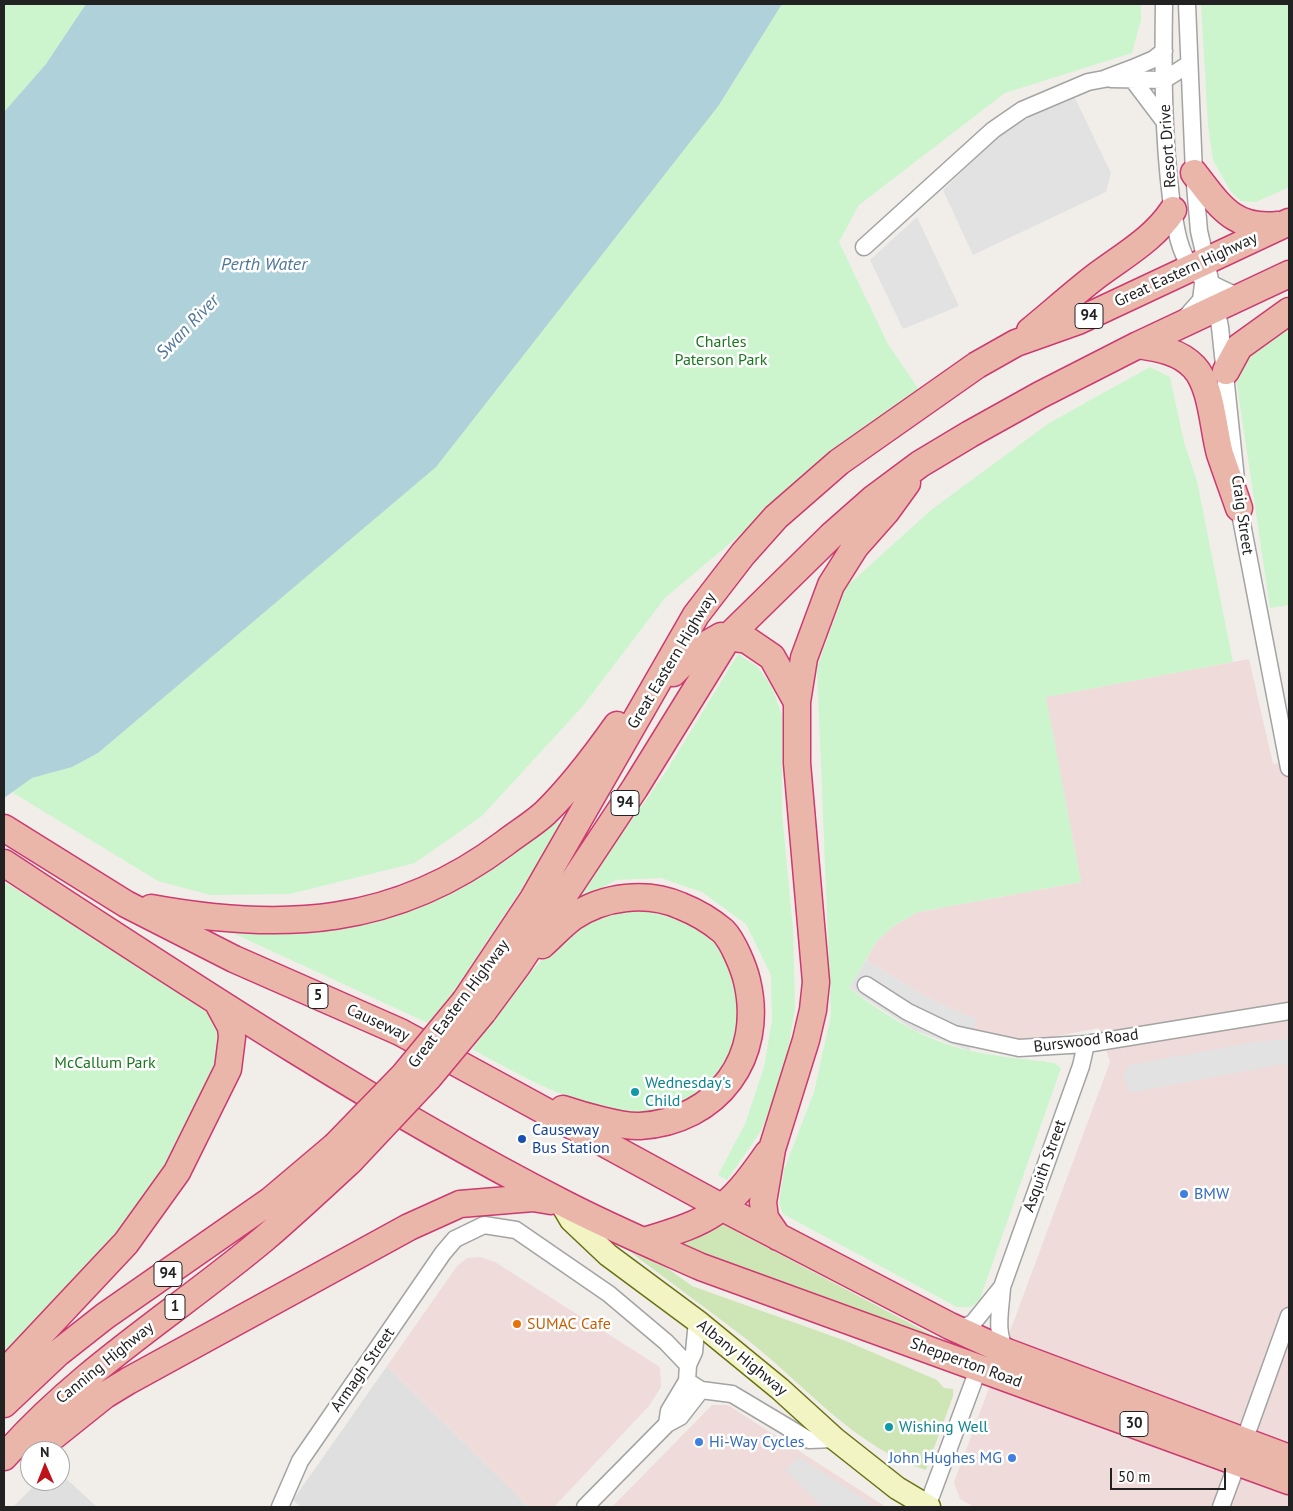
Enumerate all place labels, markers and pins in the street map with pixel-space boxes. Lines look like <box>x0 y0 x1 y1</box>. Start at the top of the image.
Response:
place label: Wednesday's Child <box>645 1073 731 1111</box>
marker: Wednesday's Child <box>629 1086 641 1098</box>
place label: Causeway Bus Station <box>532 1120 610 1158</box>
marker: Causeway Bus Station <box>516 1133 528 1145</box>
place label: BMW <box>1194 1184 1229 1204</box>
marker: BMW <box>1178 1188 1190 1200</box>
place label: SUMAC Cafe <box>527 1314 611 1334</box>
marker: SUMAC Cafe <box>511 1318 523 1330</box>
place label: Wishing Well <box>899 1417 988 1437</box>
marker: Wishing Well <box>883 1421 895 1433</box>
place label: Hi-Way Cycles <box>709 1432 805 1452</box>
marker: Hi-Way Cycles <box>693 1436 705 1448</box>
place label: John Hughes MG <box>889 1448 1002 1468</box>
marker: John Hughes MG <box>1006 1452 1018 1464</box>

